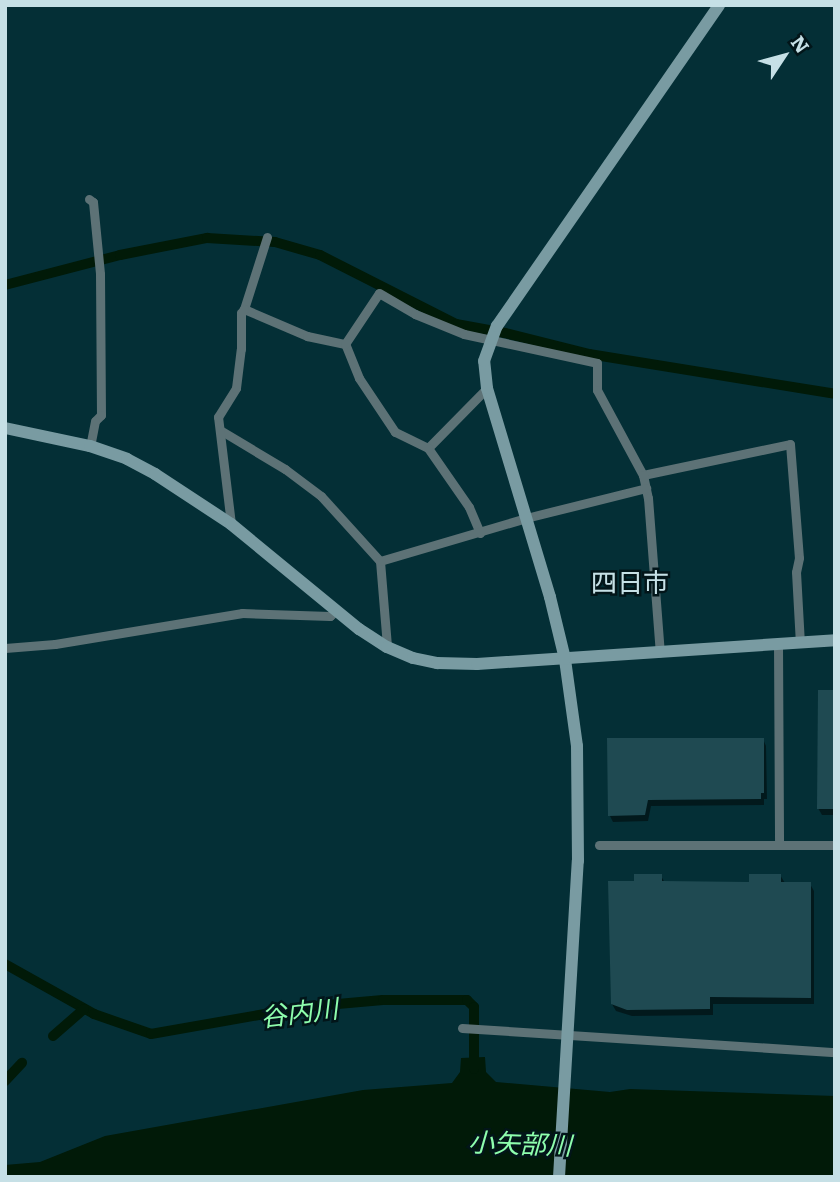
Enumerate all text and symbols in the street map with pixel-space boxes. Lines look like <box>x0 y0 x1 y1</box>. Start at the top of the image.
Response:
north arrow <box>749 21 819 91</box>
text: N <box>785 29 817 58</box>
district label: 四日市 <box>591 565 669 597</box>
water label: 谷内川 <box>258 991 340 1031</box>
water label: 小矢部川 <box>467 1125 573 1159</box>

